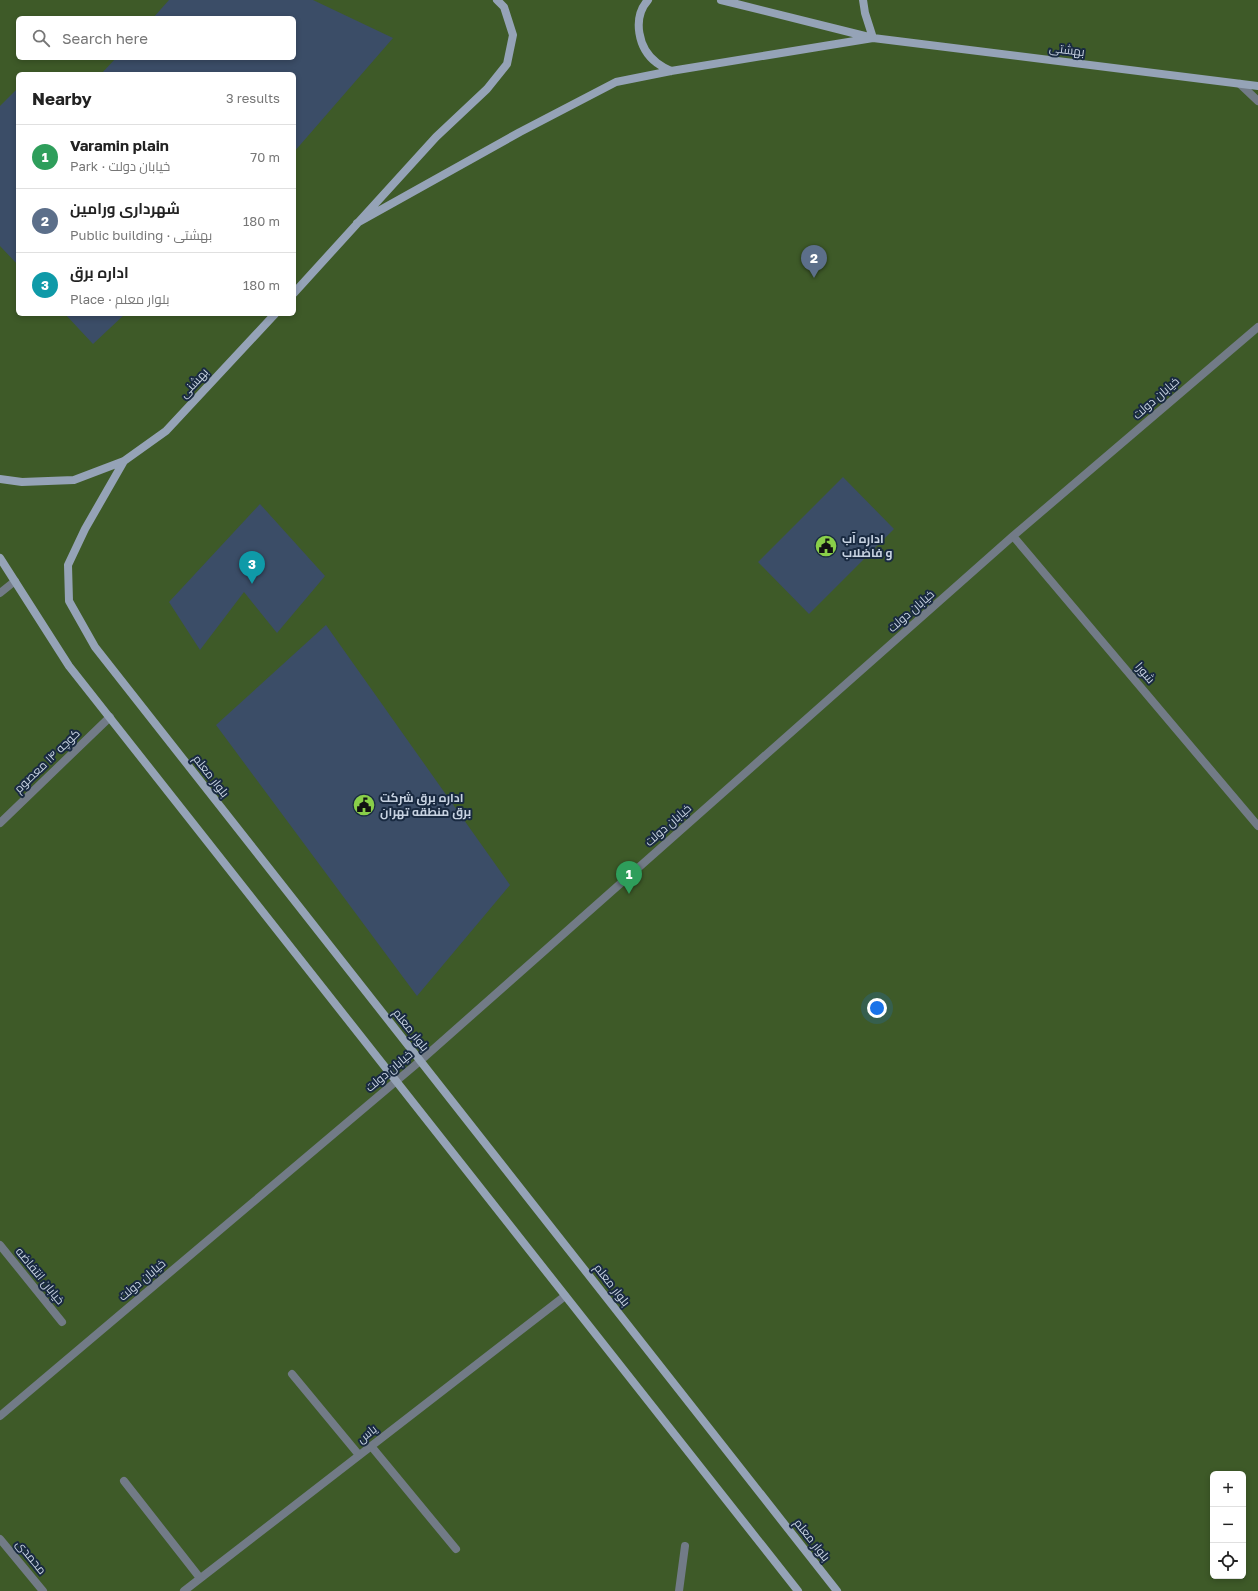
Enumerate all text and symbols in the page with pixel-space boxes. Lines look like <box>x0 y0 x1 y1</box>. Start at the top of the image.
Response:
search box <box>16 16 296 60</box>
icon: search <box>30 27 52 49</box>
text: Search here <box>62 29 148 47</box>
street label: بهشتی <box>1048 40 1086 59</box>
text: Nearby <box>32 88 92 109</box>
text: 3 results <box>226 90 280 106</box>
text: Varamin plain <box>70 136 169 154</box>
text: 1 <box>42 149 48 165</box>
text: 70 m <box>250 149 280 165</box>
text: Park · خیابان دولت <box>70 158 170 174</box>
text: شهرداری ورامین <box>70 199 180 217</box>
text: 2 <box>41 213 49 229</box>
text: 180 m <box>243 213 280 229</box>
text: Public building · بهشتی <box>70 227 212 243</box>
pin: 2 <box>801 245 827 278</box>
text: اداره برق <box>70 263 129 281</box>
text: 3 <box>41 277 49 293</box>
text: 180 m <box>243 277 280 293</box>
text: Place · بلوار معلم <box>70 291 169 307</box>
street label: بهشنی <box>176 365 211 401</box>
street label: خیابان دولت <box>1129 373 1182 422</box>
place label: اداره آب و فاضلاب <box>842 531 892 561</box>
public building icon: اداره آب و فاضلاب <box>813 533 839 559</box>
pin: 3 <box>239 551 265 584</box>
street label: خیابان دولت <box>884 586 937 635</box>
street label: شورا <box>1132 659 1159 686</box>
street label: کوچه ۱۴ معصوم <box>11 725 84 797</box>
street label: بلوار معلم <box>189 751 233 801</box>
place label: اداره برق شرکت برق منطقه تهران <box>380 790 471 820</box>
public building icon: اداره برق شرکت برق منطقه تهران <box>351 792 377 818</box>
street label: خیابان دولت <box>641 800 694 849</box>
pin: 1 <box>616 861 642 894</box>
your location <box>867 998 887 1018</box>
street label: بلوار معلم <box>389 1005 433 1055</box>
street label: خیابان دولت <box>362 1047 415 1095</box>
street label: خیابان انتفاضه <box>13 1244 68 1307</box>
street label: خیابان دولت <box>115 1256 168 1304</box>
street label: بلوار معلم <box>590 1260 634 1310</box>
street label: یاس <box>354 1421 380 1446</box>
map controls <box>1210 1471 1246 1579</box>
button: + <box>1210 1471 1246 1507</box>
button: − <box>1210 1507 1246 1543</box>
street label: بلوار معلم <box>790 1515 834 1565</box>
street label: محمدی <box>13 1536 50 1577</box>
button: locate <box>1210 1543 1246 1579</box>

